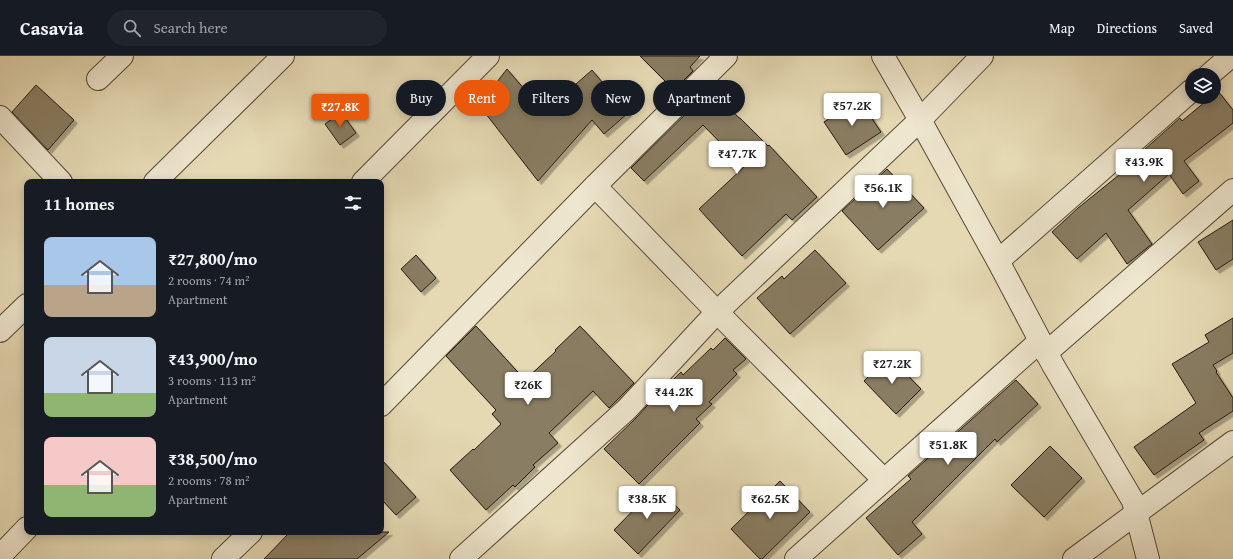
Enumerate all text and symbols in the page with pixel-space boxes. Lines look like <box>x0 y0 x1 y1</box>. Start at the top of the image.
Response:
search box <box>107 10 387 46</box>
text: Casavia <box>20 14 83 42</box>
icon: search <box>121 17 143 39</box>
text: Search here <box>153 17 228 38</box>
text: Map <box>1049 18 1075 38</box>
text: Directions <box>1097 18 1157 38</box>
text: Saved <box>1179 18 1213 38</box>
map controls <box>1185 68 1221 104</box>
button: layers <box>1185 68 1221 104</box>
chip: Buy <box>396 80 446 116</box>
chip: Rent <box>454 80 510 116</box>
chip: Filters <box>518 80 583 116</box>
chip: New <box>591 80 645 116</box>
chip: Apartment <box>653 80 745 116</box>
pin: ₹57.2K <box>819 93 885 127</box>
pin: ₹27.8K <box>307 94 373 128</box>
text: ₹57.2K <box>833 96 871 115</box>
text: ₹27.8K <box>321 97 359 116</box>
pin: ₹47.7K <box>704 141 770 175</box>
text: ₹47.7K <box>718 144 756 163</box>
pin: ₹43.9K <box>1111 149 1177 183</box>
text: ₹43.9K <box>1125 152 1163 171</box>
pin: ₹56.1K <box>850 175 916 209</box>
text: ₹56.1K <box>864 178 902 197</box>
text: 11 homes <box>44 191 115 216</box>
icon: filters <box>342 192 364 214</box>
text: ₹27,800/mo <box>168 246 257 271</box>
icon: home <box>76 253 124 301</box>
text: 2 rooms · 74 m² <box>168 271 250 290</box>
text: Apartment <box>168 290 228 309</box>
text: ₹43,900/mo <box>168 346 257 371</box>
pin: ₹27.2K <box>859 351 925 385</box>
icon: home <box>76 353 124 401</box>
text: ₹27.2K <box>873 354 911 373</box>
text: 3 rooms · 113 m² <box>168 371 256 390</box>
pin: ₹26K <box>504 372 552 406</box>
text: ₹26K <box>514 375 542 394</box>
pin: ₹44.2K <box>641 379 707 413</box>
text: ₹44.2K <box>655 382 693 401</box>
text: Apartment <box>168 390 228 409</box>
pin: ₹51.8K <box>915 432 981 466</box>
text: ₹51.8K <box>929 435 967 454</box>
text: ₹38,500/mo <box>168 446 257 471</box>
icon: home <box>76 453 124 501</box>
text: 2 rooms · 78 m² <box>168 471 250 490</box>
pin: ₹38.5K <box>614 486 680 520</box>
pin: ₹62.5K <box>737 486 803 520</box>
text: ₹38.5K <box>628 489 666 508</box>
text: ₹62.5K <box>751 489 789 508</box>
text: Apartment <box>168 490 228 509</box>

